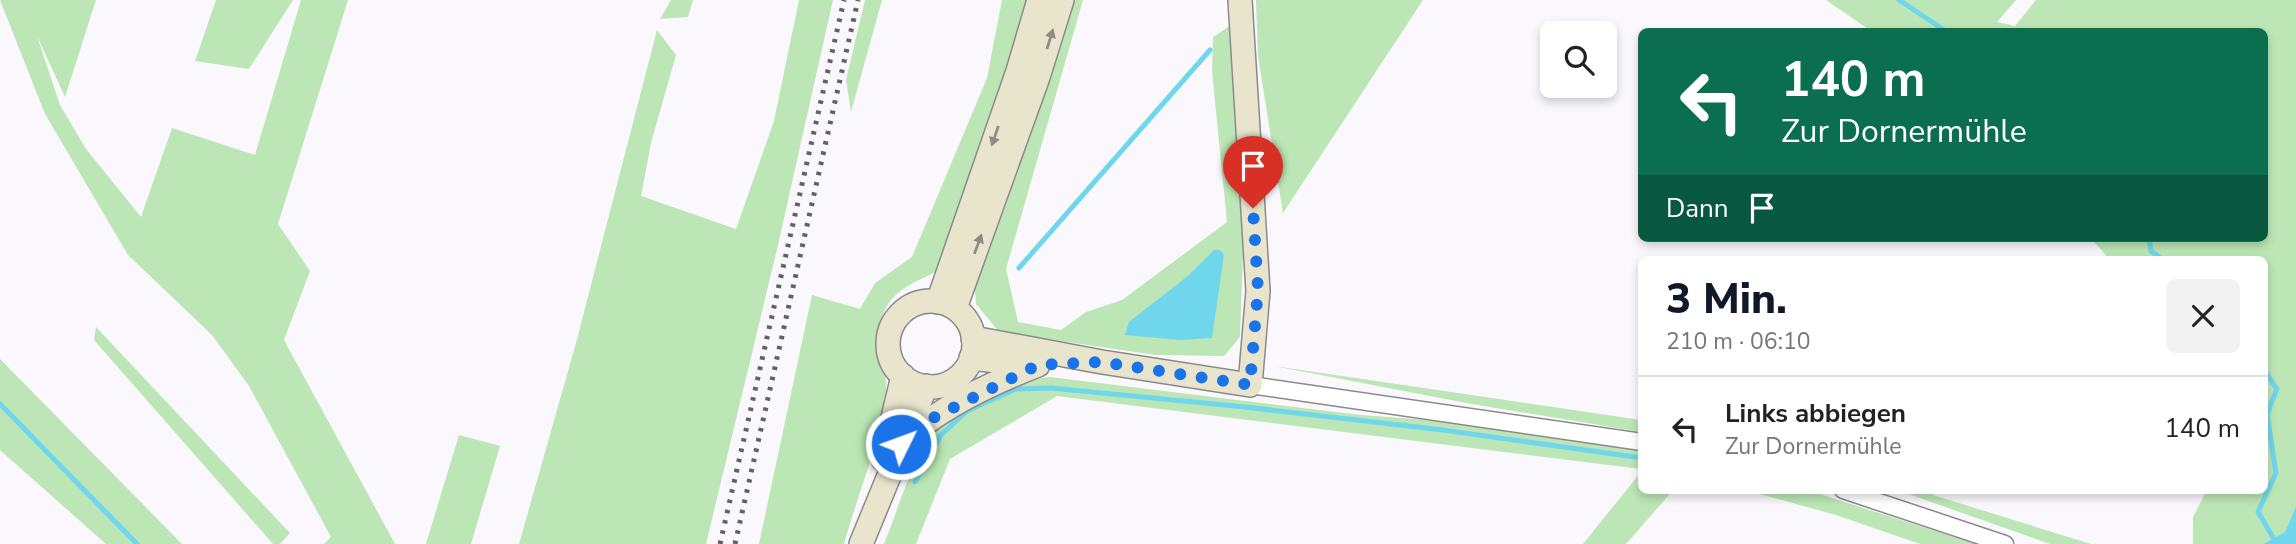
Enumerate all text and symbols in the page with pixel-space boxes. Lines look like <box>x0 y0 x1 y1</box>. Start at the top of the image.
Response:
map controls <box>1540 21 1617 98</box>
button: search <box>1540 21 1617 98</box>
one-way arrow <box>1045 28 1055 49</box>
text: 140 m <box>1781 46 1925 113</box>
icon: left <box>1666 56 1757 147</box>
text: Zur Dornermühle <box>1781 110 2027 153</box>
one-way arrow <box>989 126 1000 147</box>
pin <box>1223 136 1283 208</box>
icon: arrive <box>1234 147 1272 185</box>
icon: arrive <box>1743 189 1781 227</box>
text: Dann <box>1666 191 1729 226</box>
one-way arrow <box>973 233 984 254</box>
text: 3 Min. <box>1666 271 1787 328</box>
button: close <box>2166 279 2240 353</box>
text: 210 m · 06:10 <box>1666 326 1811 357</box>
text: Links abbiegen <box>1725 396 1906 431</box>
position arrow <box>864 407 938 481</box>
icon: left <box>1666 410 1704 448</box>
text: 140 m <box>2164 411 2240 446</box>
text: Zur Dornermühle <box>1725 431 1902 462</box>

